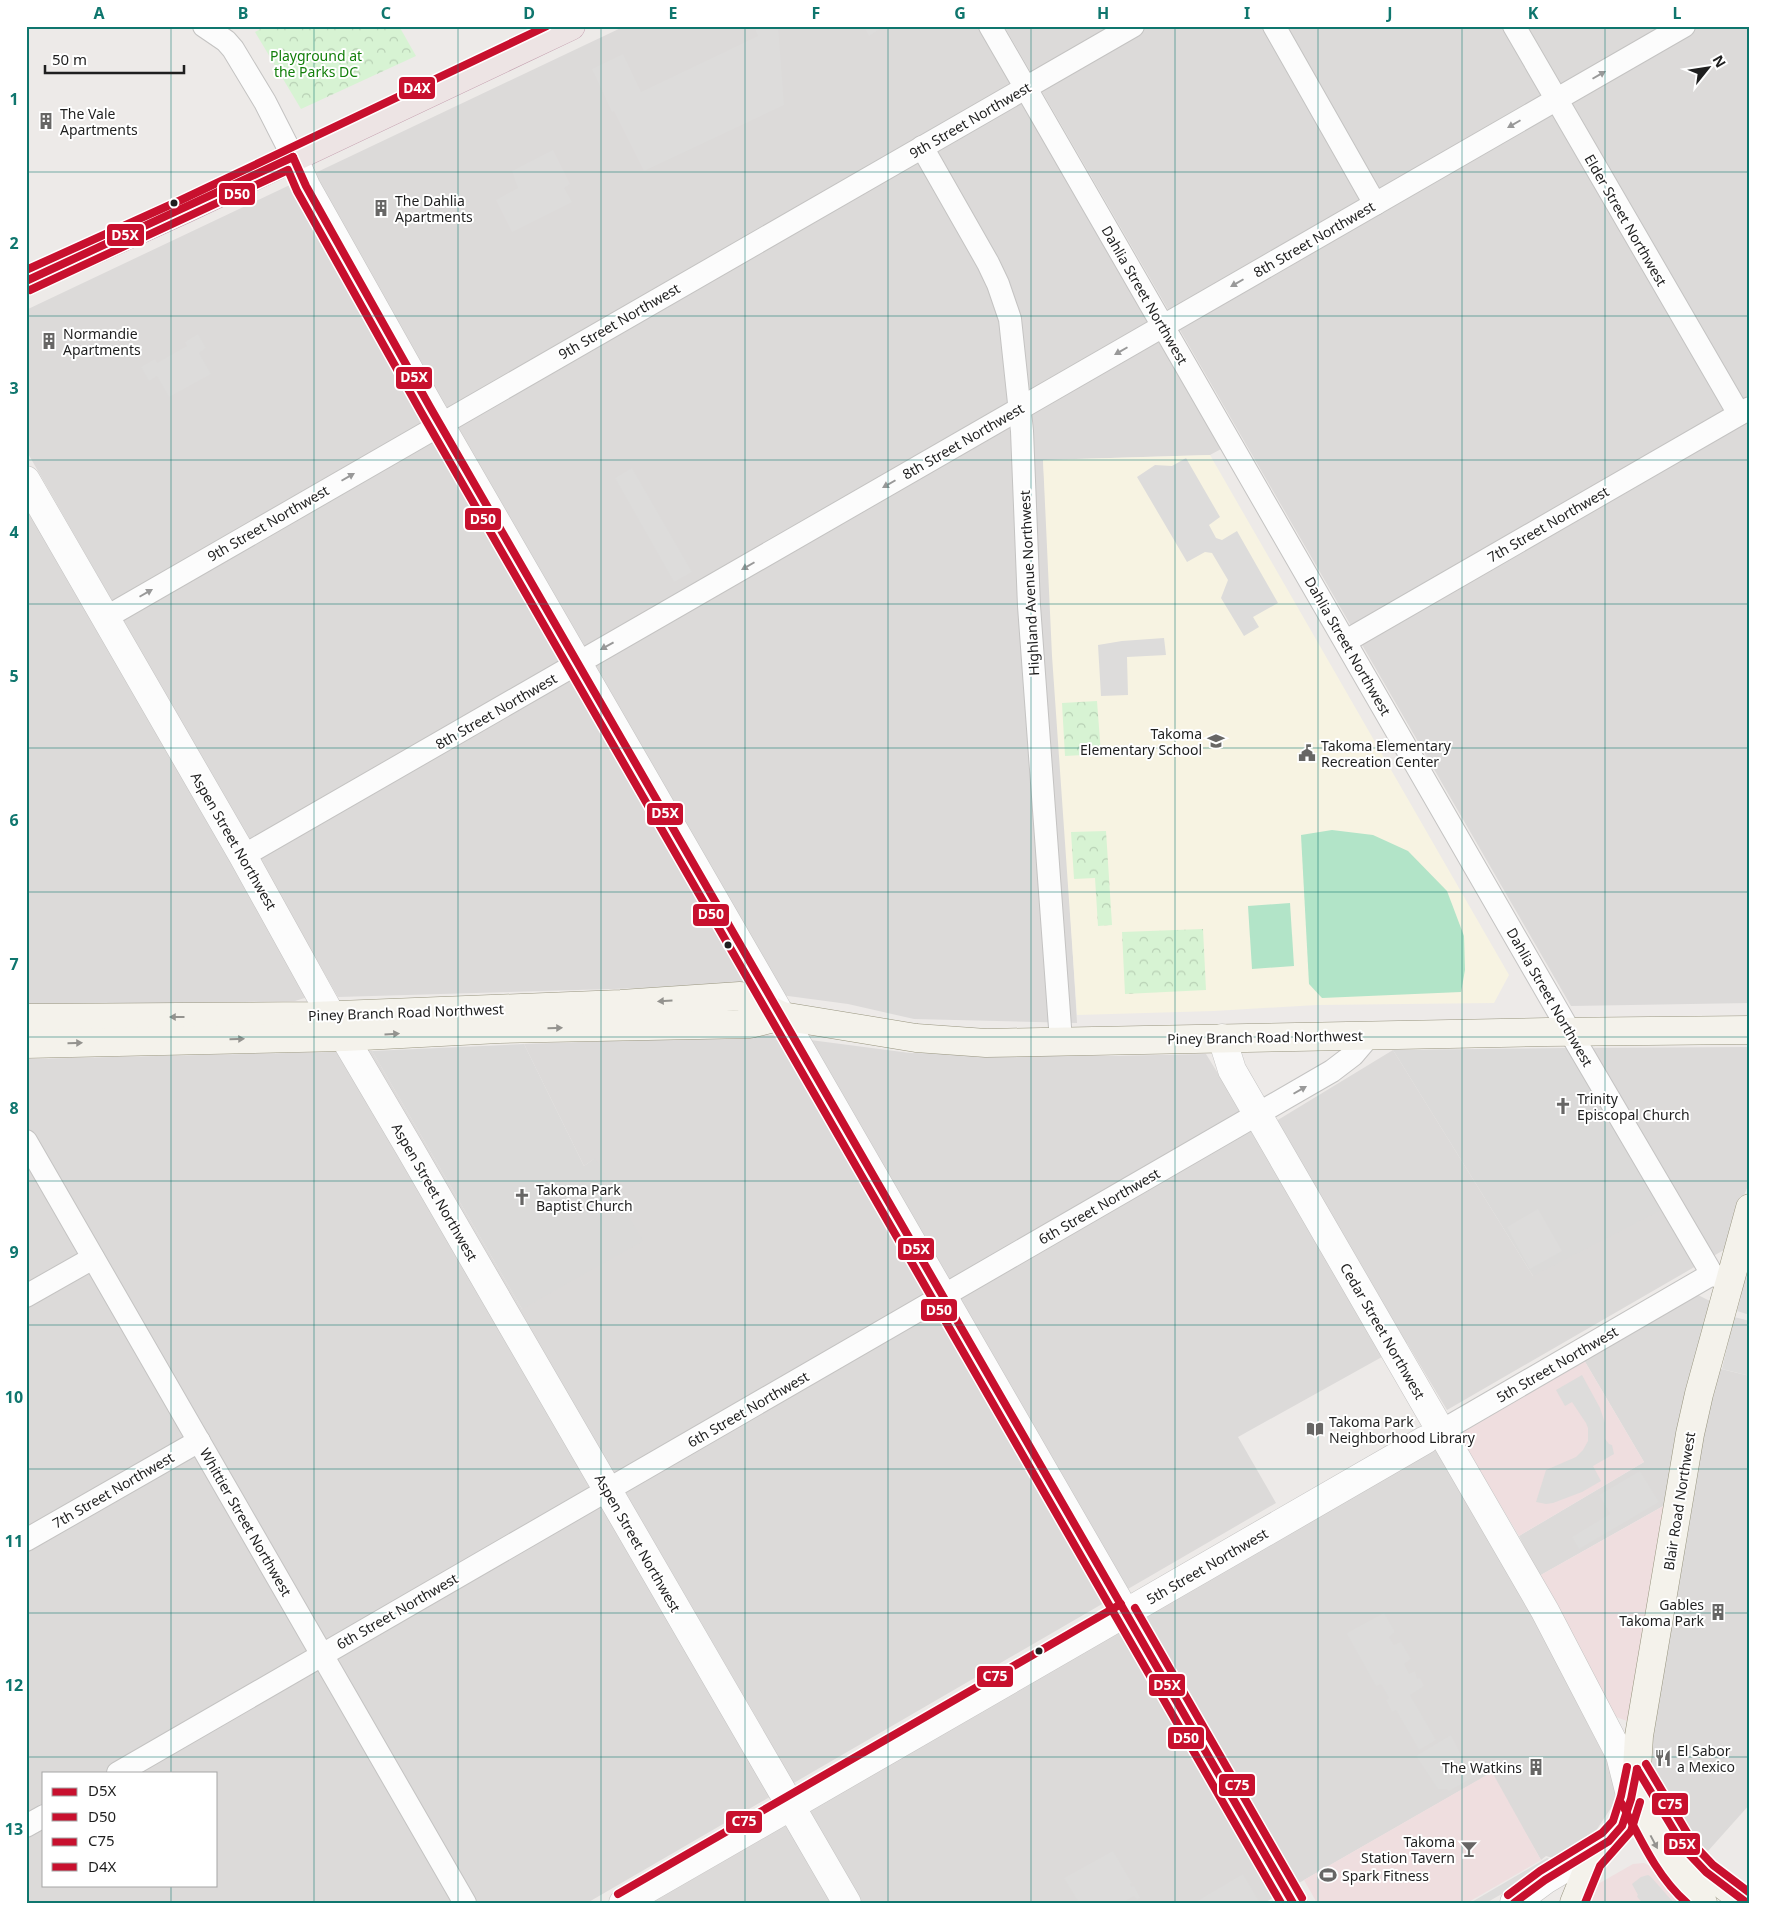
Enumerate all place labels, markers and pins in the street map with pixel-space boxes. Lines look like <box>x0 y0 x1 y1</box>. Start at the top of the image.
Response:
place label: The Vale Apartments <box>60 104 138 139</box>
building icon: The Vale Apartments <box>36 111 56 131</box>
place label: The Dahlia Apartments <box>395 191 473 226</box>
unlabelled marker <box>169 198 179 208</box>
building icon: The Dahlia Apartments <box>371 198 391 218</box>
place label: Normandie Apartments <box>63 324 141 359</box>
building icon: Normandie Apartments <box>39 331 59 351</box>
place label: Takoma Elementary School <box>1080 724 1202 759</box>
school or university icon: Takoma Elementary School <box>1206 731 1226 751</box>
place label: Takoma Elementary Recreation Center <box>1321 736 1452 771</box>
public building icon: Takoma Elementary Recreation Center <box>1297 743 1317 763</box>
unlabelled marker <box>723 940 733 950</box>
place label: Trinity Episcopal Church <box>1577 1089 1690 1124</box>
church icon: Trinity Episcopal Church <box>1553 1096 1573 1116</box>
place label: Takoma Park Baptist Church <box>536 1180 633 1215</box>
church icon: Takoma Park Baptist Church <box>512 1187 532 1207</box>
place label: Takoma Park Neighborhood Library <box>1329 1412 1476 1447</box>
library icon: Takoma Park Neighborhood Library <box>1305 1419 1325 1439</box>
place label: Gables Takoma Park <box>1619 1595 1705 1630</box>
building icon: Gables Takoma Park <box>1708 1602 1728 1622</box>
unlabelled marker <box>1034 1646 1044 1656</box>
place label: El Sabor a Mexico <box>1677 1741 1735 1776</box>
restaurant icon: El Sabor a Mexico <box>1653 1748 1673 1768</box>
building icon: The Watkins <box>1526 1757 1546 1777</box>
place label: The Watkins <box>1442 1758 1522 1777</box>
place label: Takoma Station Tavern <box>1361 1832 1455 1867</box>
bar icon: Takoma Station Tavern <box>1459 1839 1479 1859</box>
sports icon: Spark Fitness <box>1318 1865 1338 1885</box>
place label: Spark Fitness <box>1342 1866 1429 1885</box>

